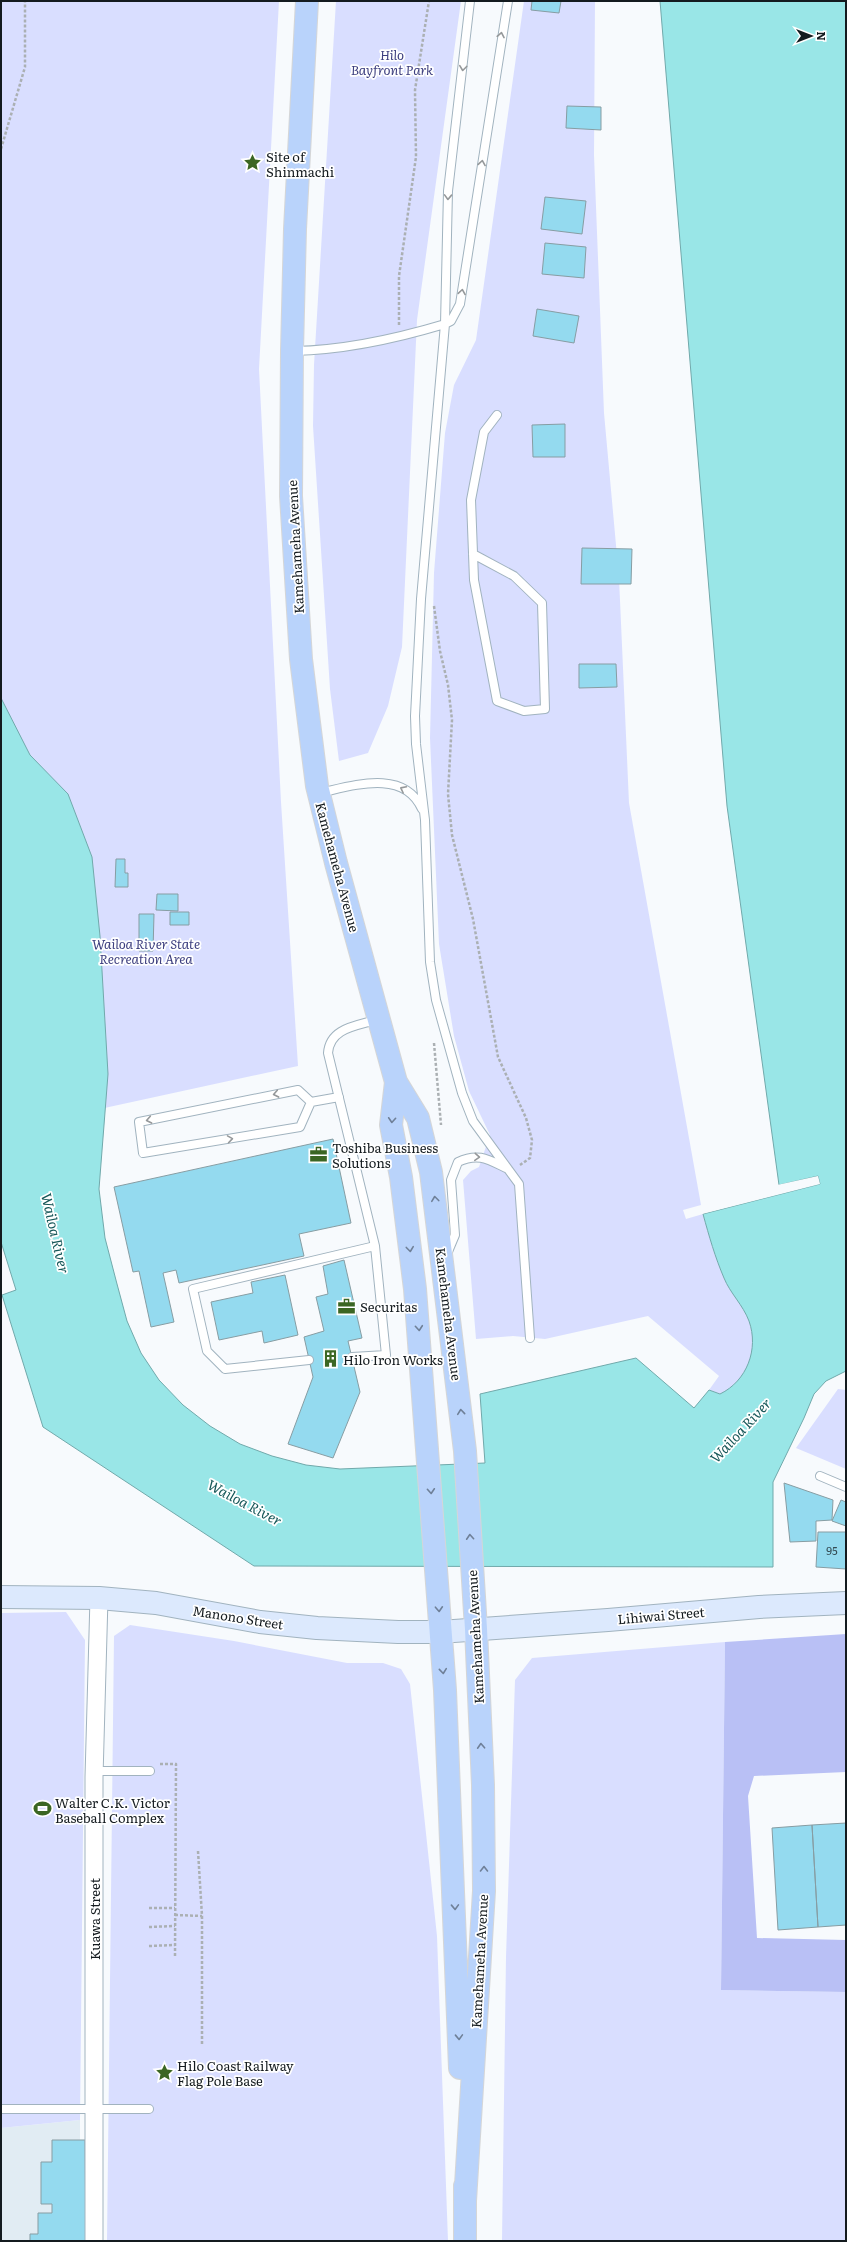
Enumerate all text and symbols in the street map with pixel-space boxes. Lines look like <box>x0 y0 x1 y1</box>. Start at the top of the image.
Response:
north arrow <box>791 16 831 56</box>
one-way arrow <box>497 31 505 38</box>
text: N <box>814 31 830 41</box>
park label: Hilo Bayfront Park <box>351 45 434 79</box>
one-way arrow <box>458 65 467 71</box>
place label: Site of Shinmachi <box>266 147 335 181</box>
place icon: Site of Shinmachi <box>243 153 263 173</box>
one-way arrow <box>478 160 486 166</box>
one-way arrow <box>444 194 452 200</box>
one-way arrow <box>457 289 466 295</box>
street label: Kamehameha Avenue <box>282 479 308 614</box>
one-way arrow <box>400 786 407 794</box>
street label: Kamehameha Avenue <box>311 800 365 934</box>
park label: Wailoa River State Recreation Area <box>92 934 200 968</box>
one-way arrow <box>273 1090 280 1098</box>
one-way arrow <box>146 1115 152 1124</box>
one-way arrow <box>387 1117 396 1124</box>
one-way arrow <box>227 1135 233 1143</box>
place label: Toshiba Business Solutions <box>332 1138 438 1172</box>
office icon: Toshiba Business Solutions <box>309 1144 329 1164</box>
one-way arrow <box>474 1153 480 1162</box>
water label: Wailoa River <box>37 1191 75 1276</box>
one-way arrow <box>430 1196 439 1202</box>
one-way arrow <box>405 1246 414 1252</box>
street label: Kamehameha Avenue <box>431 1246 467 1382</box>
office icon: Securitas <box>337 1296 357 1316</box>
place label: Securitas <box>360 1297 417 1316</box>
one-way arrow <box>414 1325 423 1331</box>
building icon: Hilo Iron Works <box>320 1349 340 1369</box>
place label: Hilo Iron Works <box>343 1350 443 1369</box>
water label: Wailoa River <box>705 1393 776 1467</box>
one-way arrow <box>457 1409 466 1415</box>
water label: Wailoa River <box>204 1474 286 1530</box>
one-way arrow <box>426 1488 435 1494</box>
one-way arrow <box>466 1534 475 1540</box>
house number: 95 <box>826 1542 838 1558</box>
street label: Kamehameha Avenue <box>462 1569 488 1704</box>
street label: Manono Street <box>191 1600 285 1634</box>
street label: Lihiwai Street <box>617 1602 706 1628</box>
one-way arrow <box>434 1606 443 1612</box>
one-way arrow <box>438 1667 447 1674</box>
one-way arrow <box>477 1743 486 1749</box>
place label: Walter C.K. Victor Baseball Complex <box>55 1793 171 1827</box>
sports icon: Walter C.K. Victor Baseball Complex <box>32 1799 52 1819</box>
one-way arrow <box>480 1866 488 1872</box>
street label: Kuawa Street <box>85 1877 104 1960</box>
street label: Kamehameha Avenue <box>466 1893 492 2028</box>
one-way arrow <box>450 1904 459 1910</box>
one-way arrow <box>455 2034 464 2040</box>
place label: Hilo Coast Railway Flag Pole Base <box>177 2056 294 2090</box>
place icon: Hilo Coast Railway Flag Pole Base <box>154 2062 174 2082</box>

